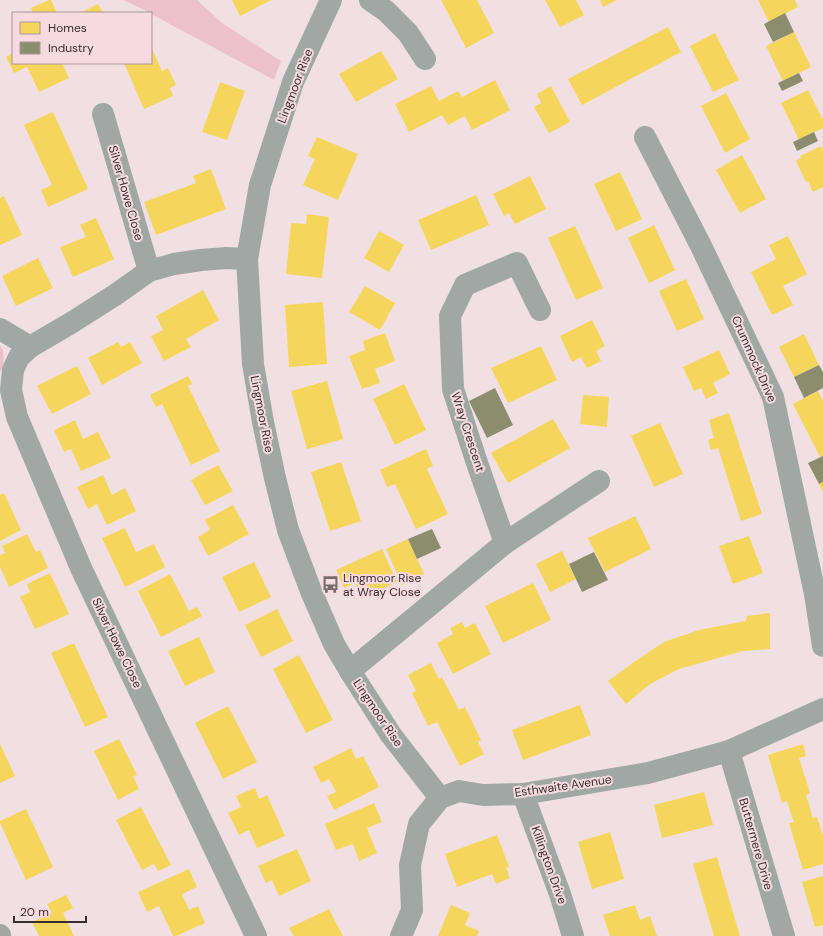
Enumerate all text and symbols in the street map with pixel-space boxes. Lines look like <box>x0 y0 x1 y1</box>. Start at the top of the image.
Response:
legend <box>12 12 152 64</box>
text: Homes <box>48 20 87 36</box>
text: Industry <box>48 40 94 56</box>
street label: Lingmoor Rise <box>274 46 317 125</box>
street label: Silver Howe Close <box>105 144 147 243</box>
street label: Crummock Drive <box>728 313 780 405</box>
street label: Lingmoor Rise <box>247 374 277 454</box>
street label: Wray Crescent <box>448 390 489 474</box>
place label: Lingmoor Rise at Wray Close <box>343 570 421 600</box>
bus stop icon: Lingmoor Rise at Wray Close <box>320 575 340 595</box>
street label: Silver Howe Close <box>88 595 146 691</box>
street label: Lingmoor Rise <box>350 676 407 750</box>
street label: Esthwaite Avenue <box>513 771 613 801</box>
street label: Buttermere Drive <box>735 796 777 892</box>
street label: Killington Drive <box>527 824 571 906</box>
scale bar <box>14 898 86 924</box>
text: 20 m <box>20 904 49 920</box>

